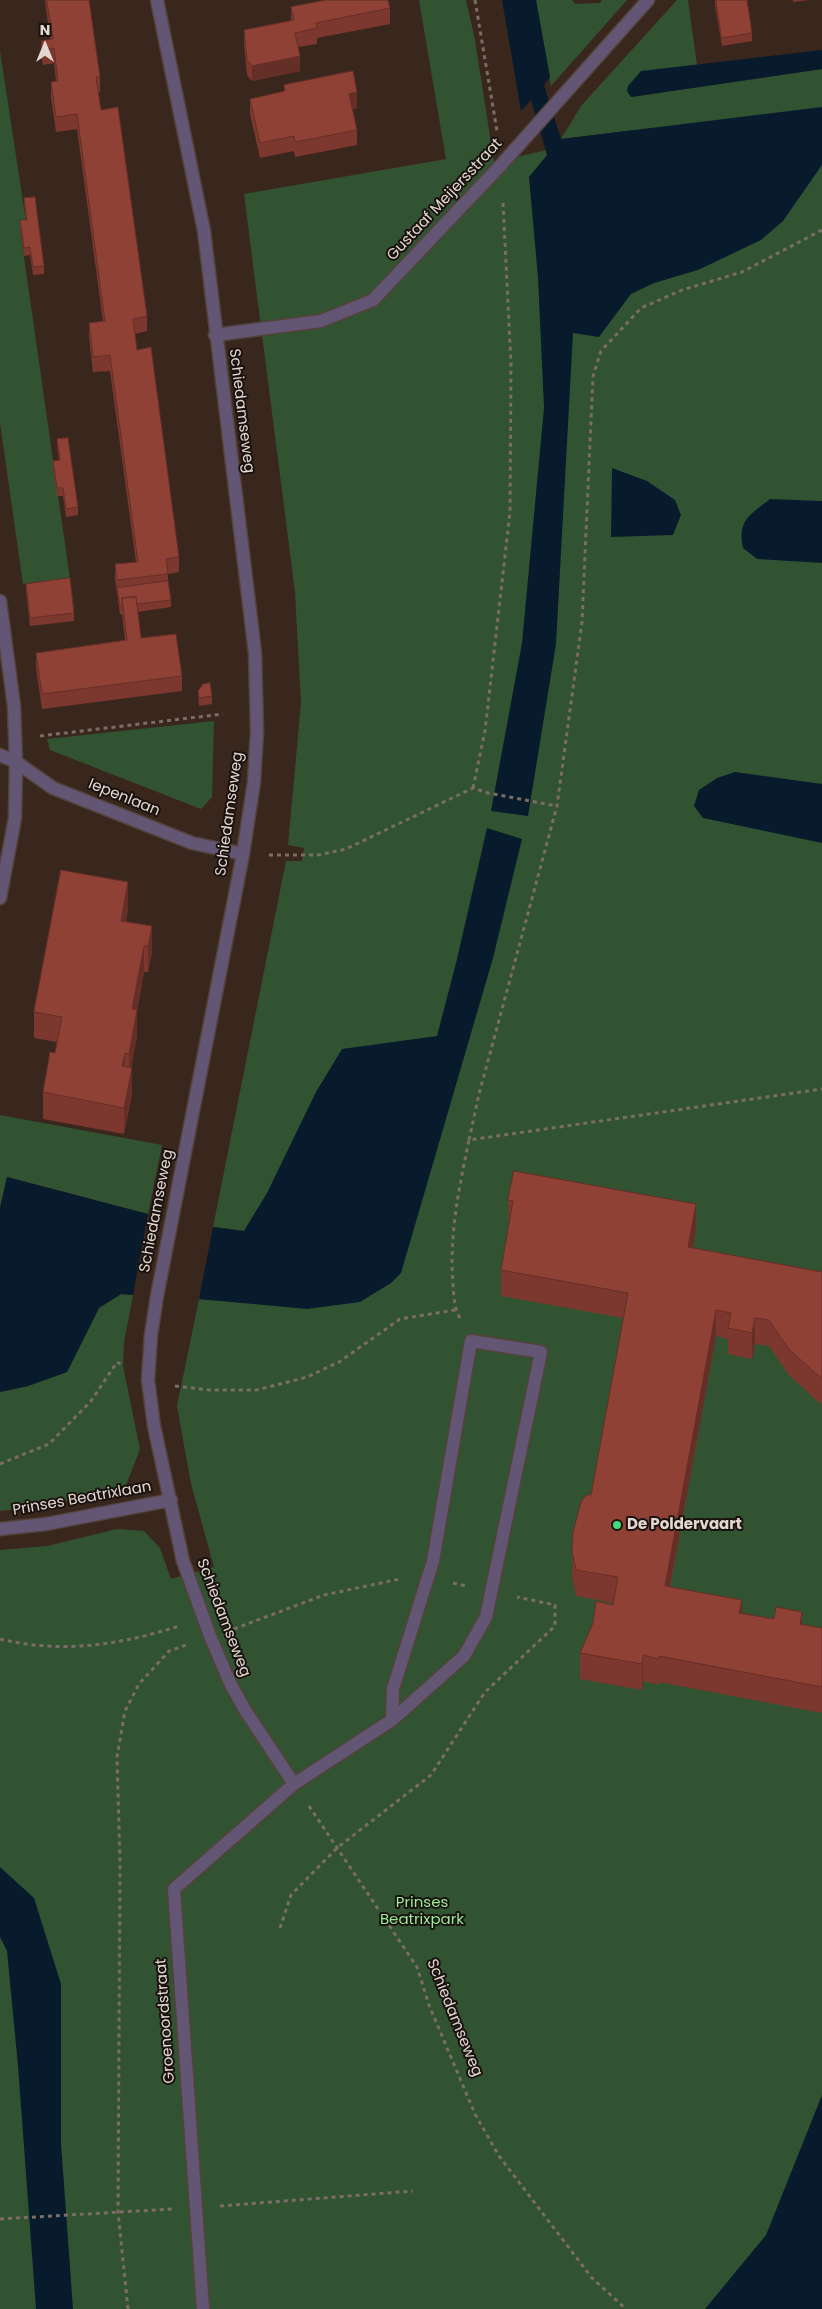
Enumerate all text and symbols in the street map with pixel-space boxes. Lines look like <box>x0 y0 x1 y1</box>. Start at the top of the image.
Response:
north arrow <box>20 20 70 70</box>
text: N <box>40 20 50 40</box>
street label: Gustaaf Meijersstraat <box>384 135 506 265</box>
street label: Schiedamseweg <box>224 348 258 474</box>
street label: Schiedamseweg <box>212 751 248 877</box>
street label: Iepenlaan <box>86 775 162 821</box>
street label: Schiedamseweg <box>136 1148 178 1274</box>
street label: Prinses Beatrixlaan <box>11 1478 153 1520</box>
place label: De Poldervaart <box>627 1516 742 1534</box>
marker: De Poldervaart <box>611 1519 623 1531</box>
street label: Schiedamseweg <box>192 1556 254 1680</box>
park label: Prinses Beatrixpark <box>380 1894 464 1929</box>
street label: Schiedamseweg <box>422 1957 486 2079</box>
street label: Groenoordstraat <box>153 1958 179 2084</box>

